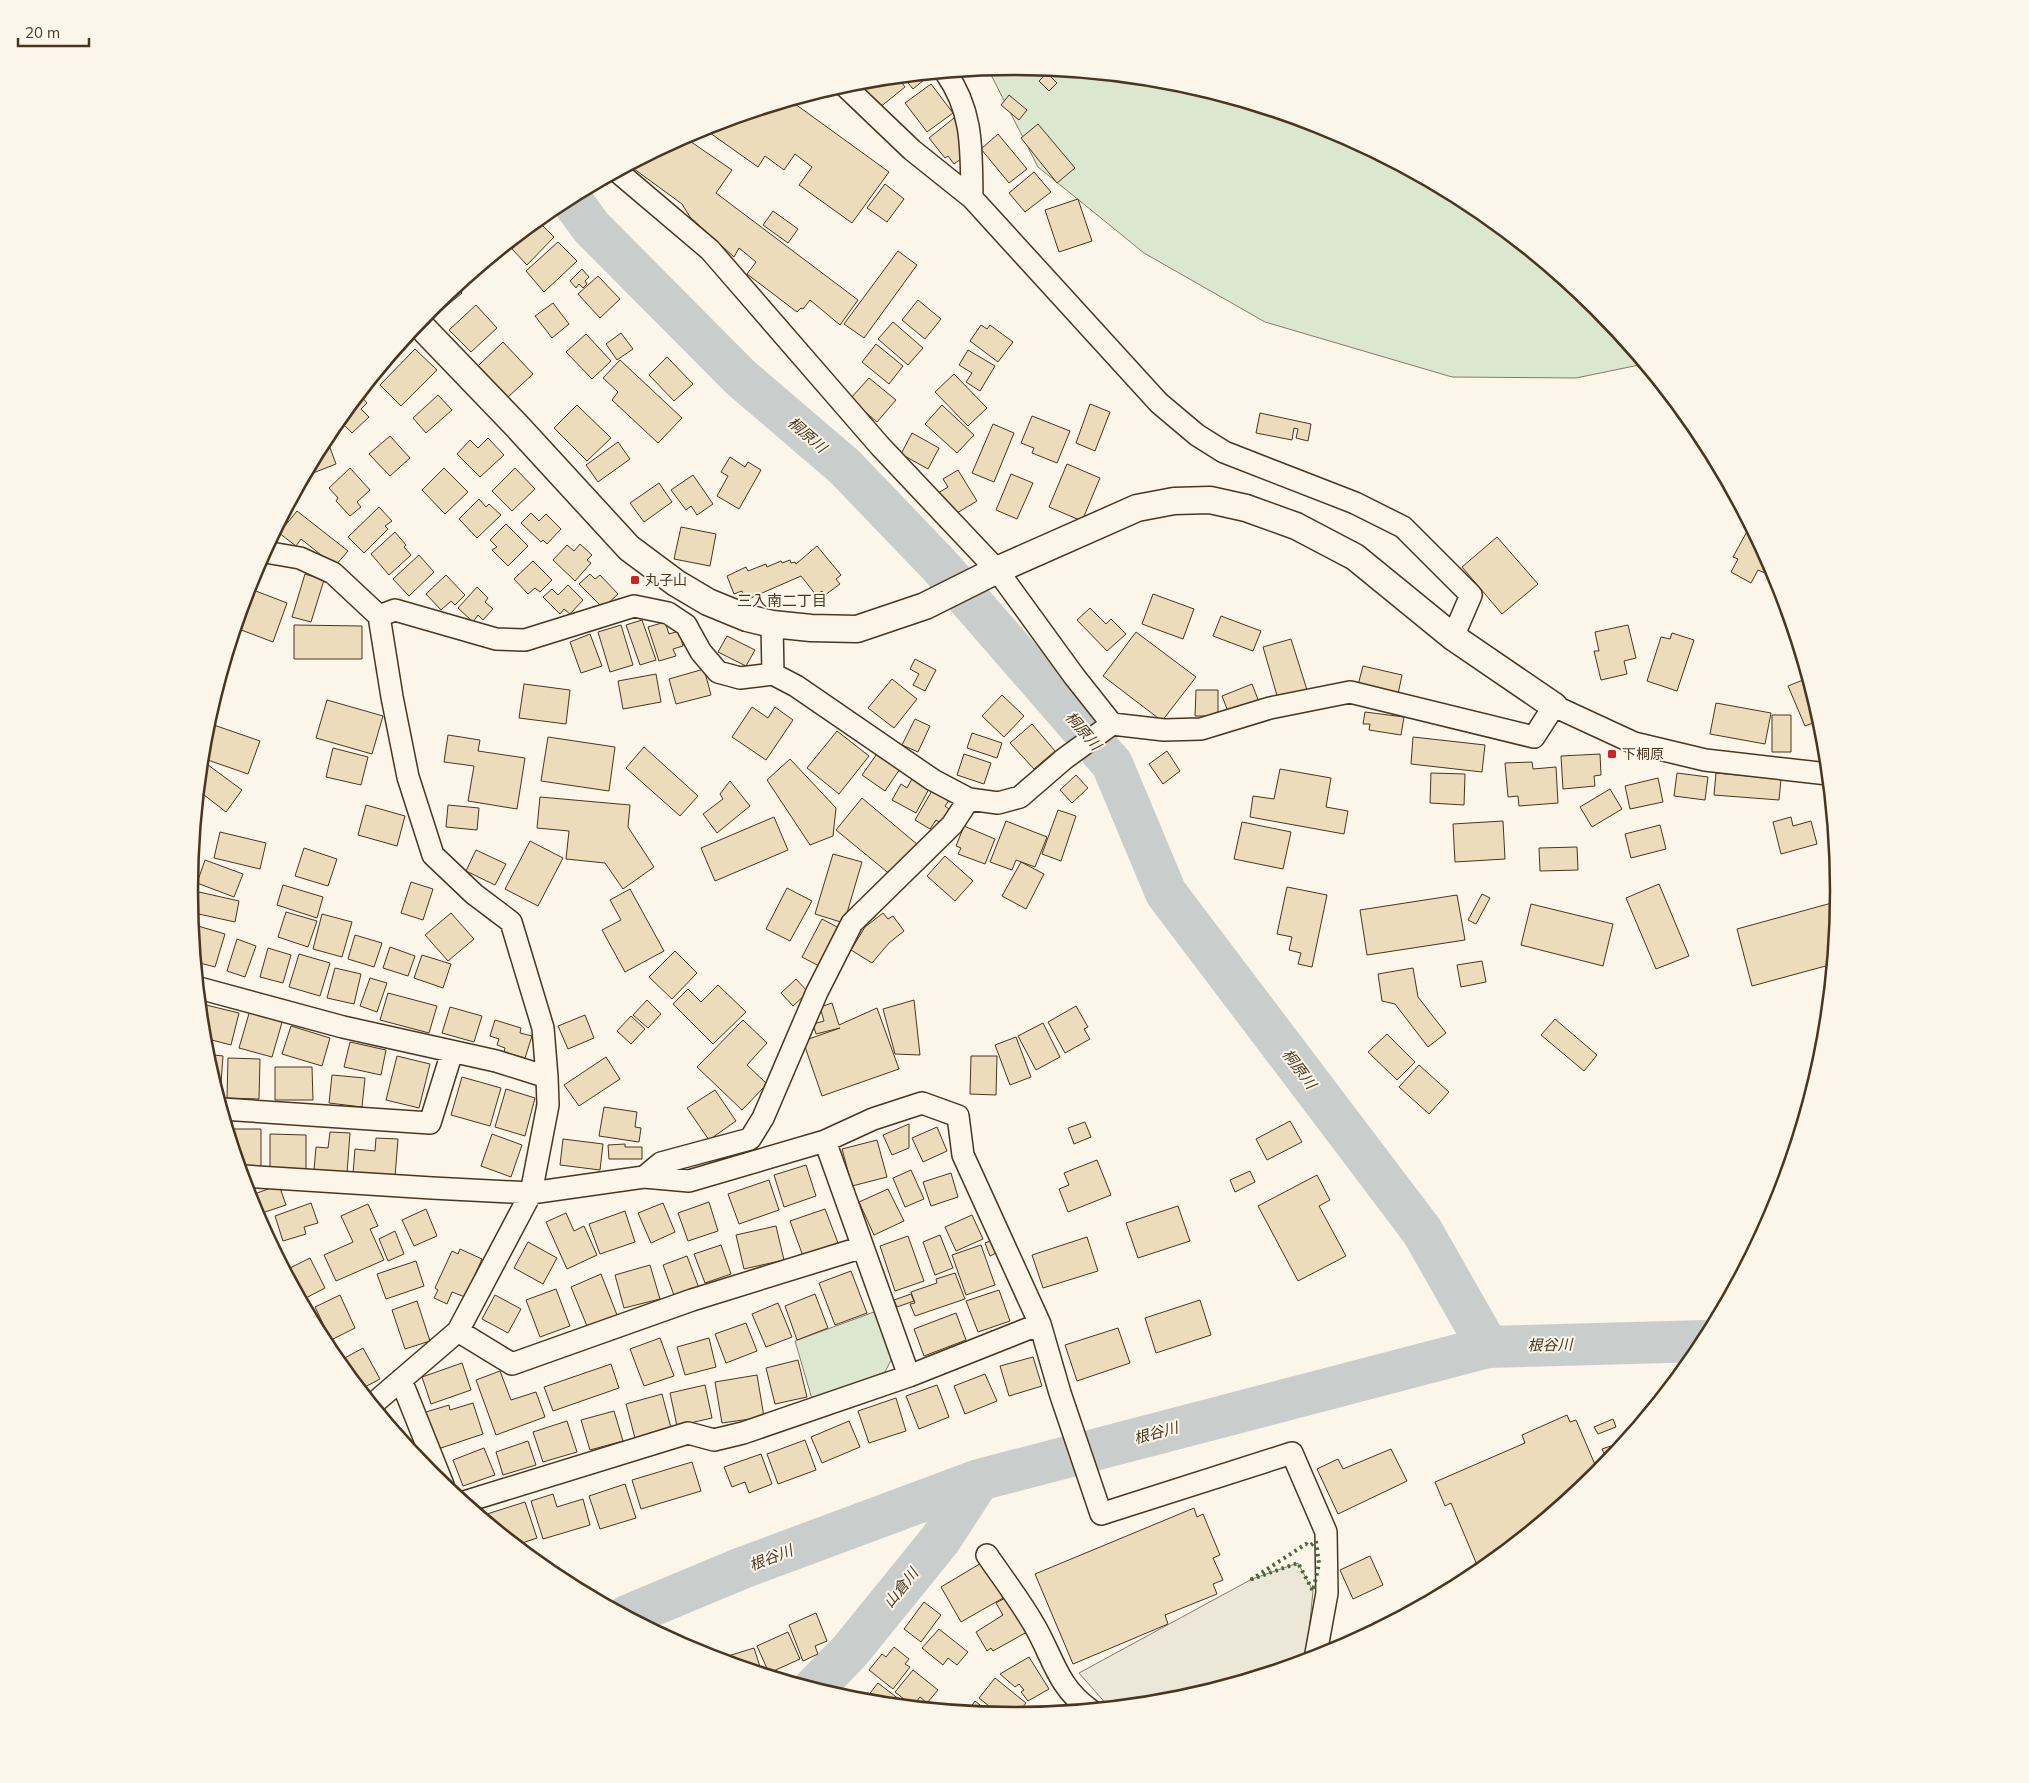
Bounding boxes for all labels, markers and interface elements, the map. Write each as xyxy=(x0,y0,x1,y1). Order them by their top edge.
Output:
scale bar xyxy=(18,15,89,47)
text: 20 m xyxy=(25,23,60,42)
water label: 桐原川 xyxy=(784,413,832,458)
place label: 丸子山 xyxy=(645,571,687,589)
marker: 丸子山 xyxy=(629,574,641,586)
district label: 三入南二丁目 xyxy=(737,591,827,610)
water label: 桐原川 xyxy=(1061,707,1107,755)
place label: 下桐原 xyxy=(1622,745,1664,763)
marker: 下桐原 xyxy=(1606,748,1618,760)
water label: 桐原川 xyxy=(1278,1045,1322,1094)
water label: 根谷川 xyxy=(1527,1335,1575,1354)
water label: 根谷川 xyxy=(1132,1417,1182,1448)
water label: 根谷川 xyxy=(746,1540,797,1574)
water label: 山倉川 xyxy=(879,1563,923,1611)

